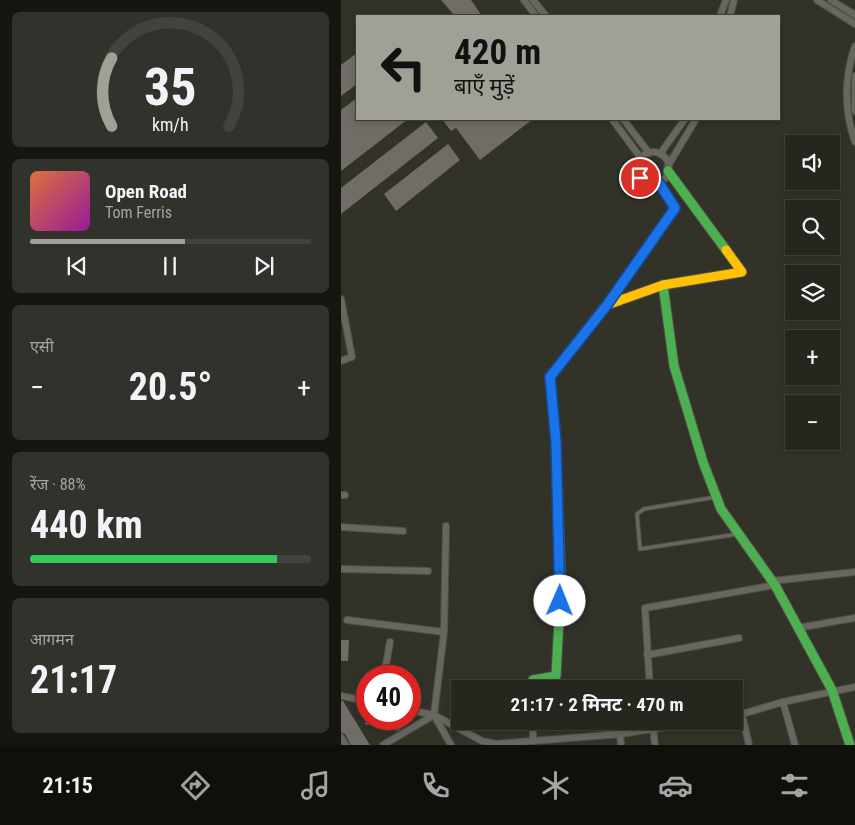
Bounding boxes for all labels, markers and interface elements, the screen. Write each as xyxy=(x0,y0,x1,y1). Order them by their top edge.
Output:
text: 420 m xyxy=(454,32,541,73)
icon: left xyxy=(371,35,436,100)
text: 35 xyxy=(144,57,197,118)
text: बाएँ मुड़ें xyxy=(454,74,514,99)
text: km/h xyxy=(152,114,189,135)
map controls xyxy=(785,135,840,450)
button: sound xyxy=(785,135,840,190)
pin xyxy=(619,157,661,199)
icon: arrive xyxy=(626,164,654,192)
text: Open Road xyxy=(105,180,187,203)
button: search xyxy=(785,200,840,255)
text: Tom Ferris xyxy=(105,203,172,222)
icon: previous xyxy=(63,252,91,280)
icon: pause xyxy=(156,252,184,280)
icon: next xyxy=(250,252,278,280)
button: layers xyxy=(785,265,840,320)
button: + xyxy=(785,330,840,385)
text: एसी xyxy=(30,337,54,356)
text: 20.5° xyxy=(129,365,212,409)
text: − xyxy=(30,371,44,404)
text: + xyxy=(297,371,311,404)
button: − xyxy=(785,395,840,450)
text: रेंज · 88% xyxy=(30,475,86,494)
text: 440 km xyxy=(30,503,143,547)
position arrow xyxy=(533,574,585,626)
text: आगमन xyxy=(30,630,74,649)
text: 21:17 xyxy=(30,658,117,702)
speed limit sign: 40 xyxy=(356,665,421,730)
text: 21:17 · 2 मिनट · 470 m xyxy=(510,693,684,716)
icon: directions xyxy=(178,768,213,803)
icon: music xyxy=(298,768,333,803)
icon: phone xyxy=(418,768,453,803)
icon: climate xyxy=(538,768,573,803)
icon: car xyxy=(658,768,693,803)
icon: filters xyxy=(777,768,812,803)
text: 21:15 xyxy=(42,773,93,798)

